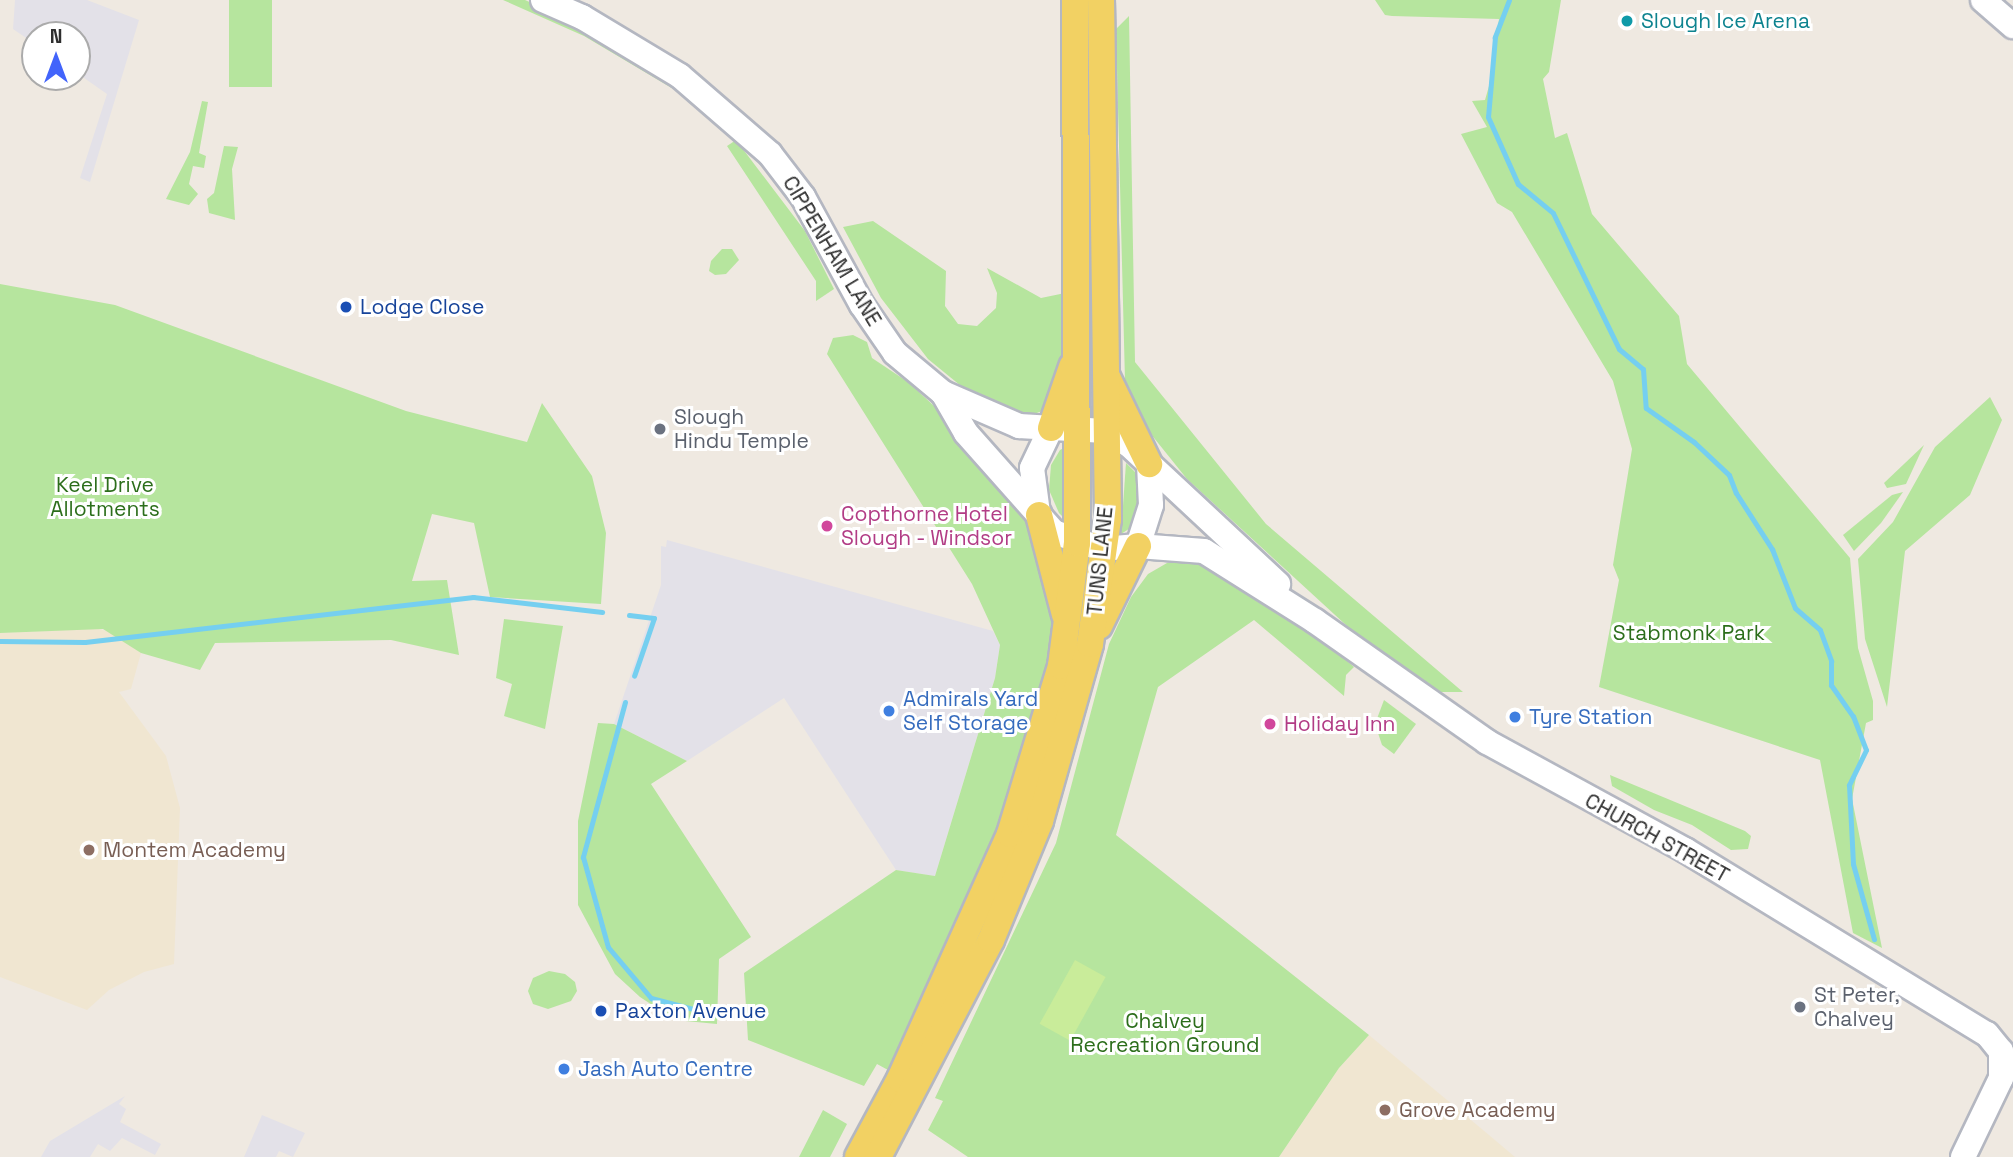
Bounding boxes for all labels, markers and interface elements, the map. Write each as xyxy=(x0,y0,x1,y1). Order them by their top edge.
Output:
place label: Slough Ice Arena xyxy=(1641,8,1810,34)
marker: Slough Ice Arena xyxy=(1619,13,1635,29)
north arrow xyxy=(21,21,91,91)
text: N xyxy=(50,24,62,49)
street label: CIPPENHAM LANE xyxy=(777,171,887,331)
place label: Lodge Close xyxy=(360,294,484,320)
marker: Lodge Close xyxy=(338,299,354,315)
place label: Slough Hindu Temple xyxy=(674,404,809,454)
marker: Slough Hindu Temple xyxy=(652,421,668,437)
park label: Keel Drive Allotments xyxy=(50,472,160,522)
place label: Copthorne Hotel Slough - Windsor xyxy=(841,501,1013,551)
street label: TUNS LANE xyxy=(1082,505,1118,617)
marker: Copthorne Hotel Slough - Windsor xyxy=(819,518,835,534)
park label: Stabmonk Park xyxy=(1613,620,1765,646)
place label: Admirals Yard Self Storage xyxy=(903,686,1038,736)
marker: Admirals Yard Self Storage xyxy=(881,703,897,719)
place label: Tyre Station xyxy=(1529,704,1652,730)
marker: Tyre Station xyxy=(1507,709,1523,725)
place label: Holiday Inn xyxy=(1284,711,1395,737)
marker: Holiday Inn xyxy=(1262,716,1278,732)
street label: CHURCH STREET xyxy=(1580,788,1734,888)
place label: Montem Academy xyxy=(103,837,286,863)
marker: Montem Academy xyxy=(81,842,97,858)
place label: St Peter, Chalvey xyxy=(1814,982,1900,1032)
place label: Paxton Avenue xyxy=(615,998,767,1024)
marker: St Peter, Chalvey xyxy=(1792,999,1808,1015)
marker: Paxton Avenue xyxy=(593,1003,609,1019)
park label: Chalvey Recreation Ground xyxy=(1070,1008,1260,1058)
place label: Jash Auto Centre xyxy=(578,1056,753,1082)
marker: Jash Auto Centre xyxy=(556,1061,572,1077)
place label: Grove Academy xyxy=(1399,1097,1556,1123)
marker: Grove Academy xyxy=(1377,1102,1393,1118)

